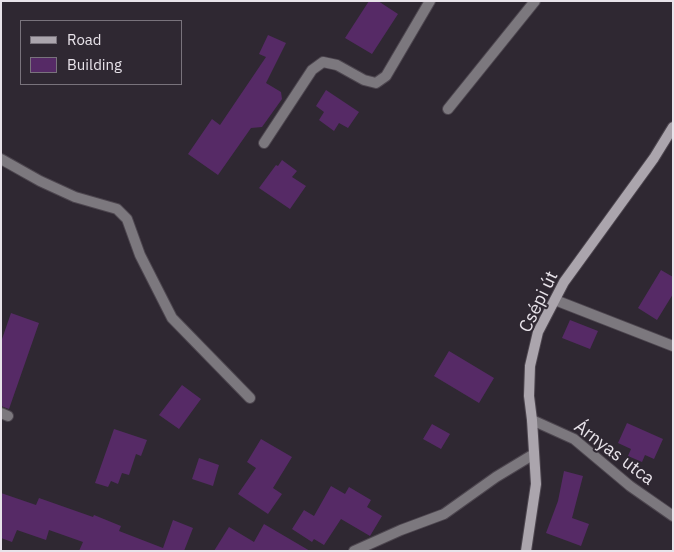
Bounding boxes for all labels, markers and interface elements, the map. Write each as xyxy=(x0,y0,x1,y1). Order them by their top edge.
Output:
legend xyxy=(20,20,182,85)
text: Road xyxy=(67,30,102,49)
text: Building xyxy=(67,55,122,74)
street label: Csépi út xyxy=(515,268,563,336)
street label: Árnyas utca xyxy=(570,416,658,490)

